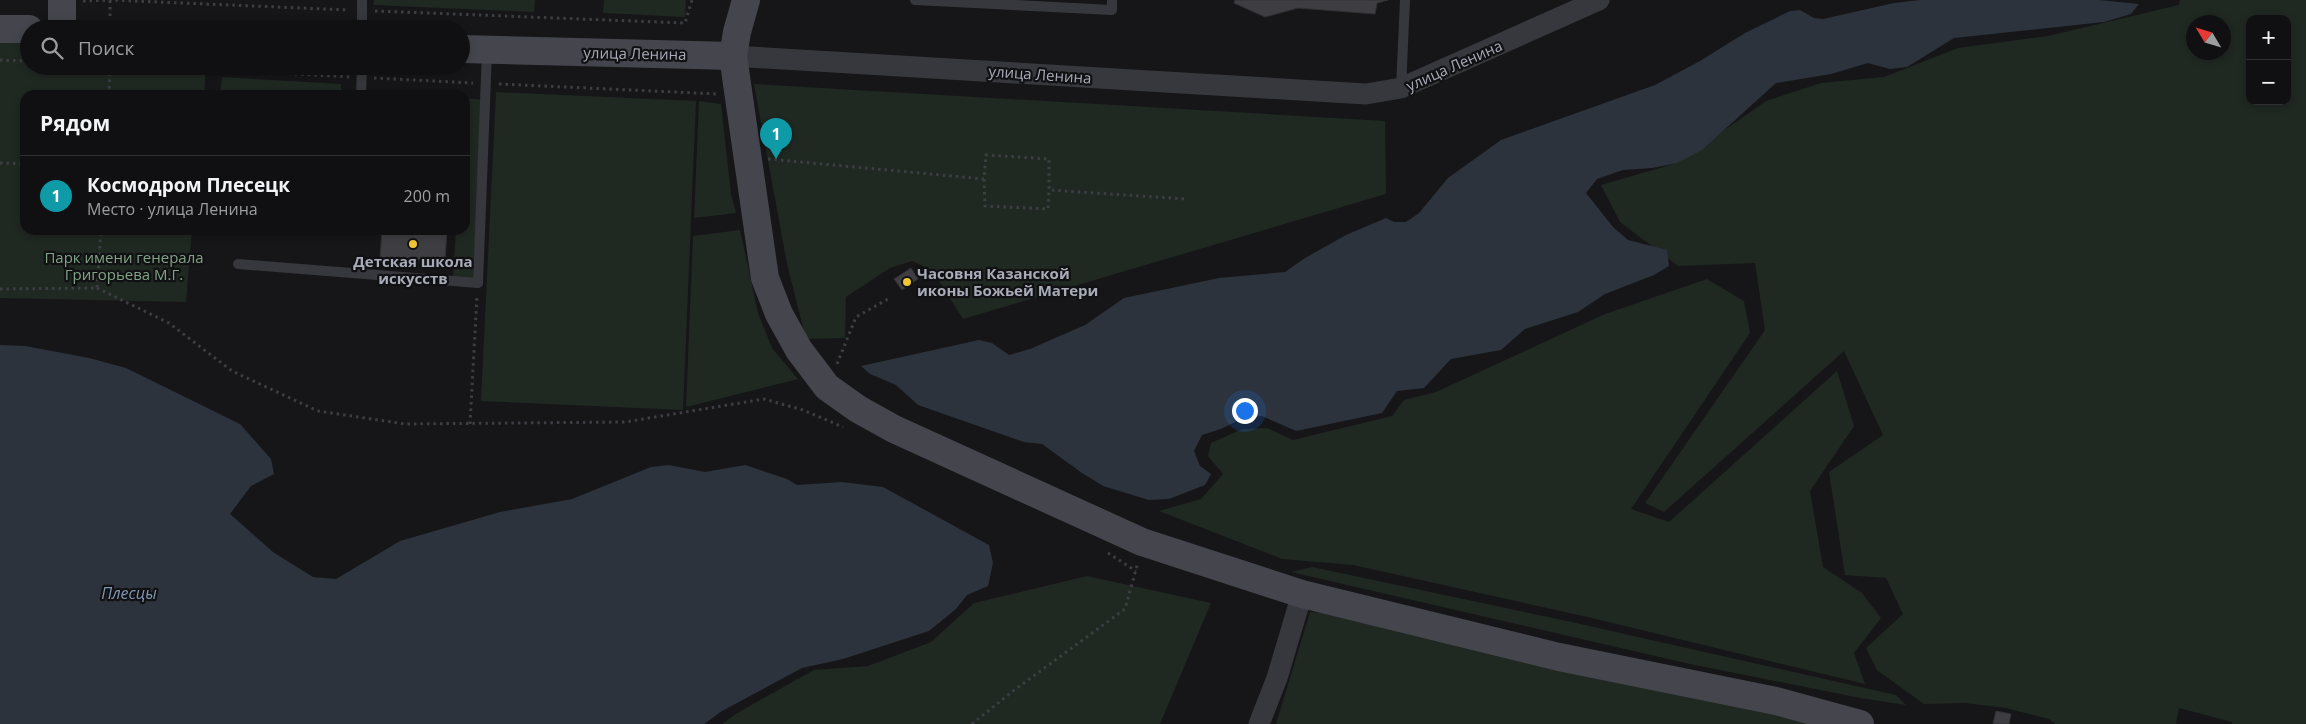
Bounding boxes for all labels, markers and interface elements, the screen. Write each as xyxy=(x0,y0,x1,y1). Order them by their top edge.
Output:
north arrow xyxy=(2186,15,2231,60)
map controls xyxy=(2246,15,2291,105)
button: + xyxy=(2246,15,2291,60)
search box xyxy=(20,20,470,75)
icon: search xyxy=(38,34,66,62)
text: Поиск xyxy=(78,35,134,61)
street label: улица Ленина xyxy=(1403,35,1505,95)
street label: улица Ленина xyxy=(583,42,687,64)
street label: улица Ленина xyxy=(988,60,1092,88)
button: − xyxy=(2246,60,2291,105)
text: Рядом xyxy=(40,109,110,137)
pin: 1 xyxy=(760,118,792,159)
text: Космодром Плесецк xyxy=(87,172,290,198)
text: 1 xyxy=(51,185,61,207)
text: 200 m xyxy=(404,185,450,207)
text: Место · улица Ленина xyxy=(87,198,258,220)
marker: Детская школа искусств xyxy=(407,238,419,250)
park label: Парк имени генерала Григорьева М.Г. xyxy=(44,247,204,284)
place label: Детская школа искусств xyxy=(353,251,473,288)
place label: Часовня Казанской иконы Божьей Матери xyxy=(917,263,1098,300)
marker: Часовня Казанской иконы Божьей Матери xyxy=(901,276,913,288)
your location xyxy=(1232,398,1258,424)
water label: Плесцы xyxy=(101,582,157,604)

